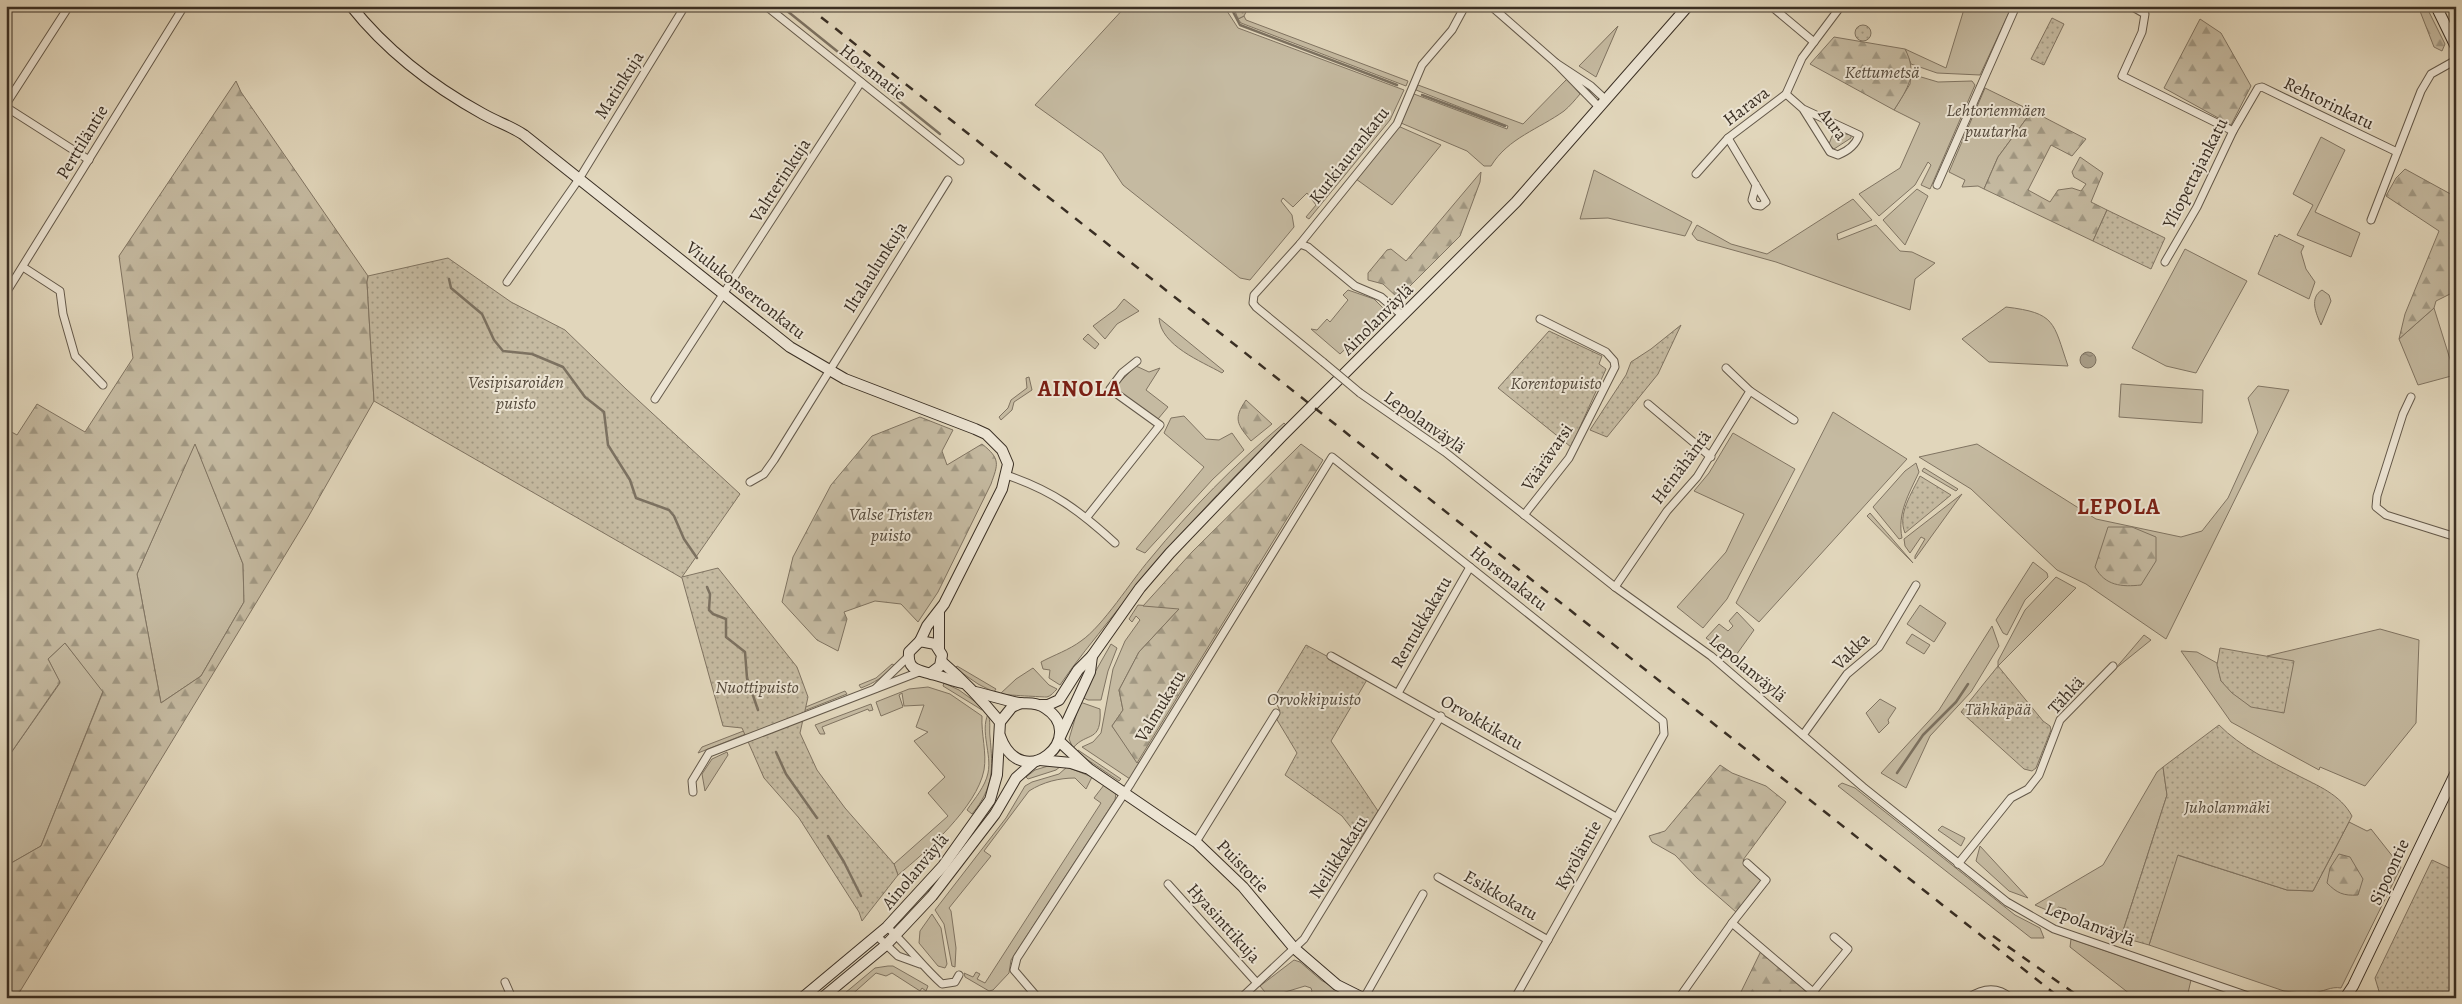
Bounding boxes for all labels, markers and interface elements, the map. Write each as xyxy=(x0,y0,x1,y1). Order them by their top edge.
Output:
street label: Horsmatie xyxy=(835,38,911,106)
street label: Matinkuja xyxy=(589,46,650,124)
park label: Kettumetsä xyxy=(1844,60,1920,84)
street label: Rehtorinkatu xyxy=(2280,71,2378,135)
street label: Harava xyxy=(1718,80,1775,131)
park label: Lehtorienmäen puutarha xyxy=(1946,98,2046,143)
street label: Perttiläntie xyxy=(50,100,114,184)
street label: Kurkiaurankatu xyxy=(1303,101,1395,209)
street label: Aura xyxy=(1812,102,1853,146)
street label: Yliopettajankatu xyxy=(2156,113,2233,233)
street label: Valtterinkuja xyxy=(743,133,816,227)
street label: Iltalaulunkuja xyxy=(837,216,913,317)
street label: Viulukonsertonkatu xyxy=(680,235,811,345)
street label: Ainolanväylä xyxy=(1335,277,1419,361)
park label: Vesipisaroiden puisto xyxy=(468,370,564,415)
park label: Korentopuisto xyxy=(1510,371,1602,395)
district label: AINOLA xyxy=(1037,374,1122,404)
street label: Lepolanväylä xyxy=(1379,385,1471,459)
street label: Väärävarsi xyxy=(1515,419,1578,496)
street label: Heinähäntä xyxy=(1645,425,1717,509)
district label: LEPOLA xyxy=(2077,492,2161,522)
park label: Valse Tristen puisto xyxy=(849,502,933,547)
street label: Horsmakatu xyxy=(1465,540,1553,616)
street label: Rentukkakatu xyxy=(1385,571,1457,672)
street label: Vakka xyxy=(1826,627,1875,676)
street label: Lepolanväylä xyxy=(1704,628,1792,708)
street label: Valmukatu xyxy=(1129,665,1191,747)
street label: Tähkä xyxy=(2042,670,2090,719)
park label: Nuottipuisto xyxy=(715,675,799,699)
park label: Orvokkipuisto xyxy=(1267,687,1361,711)
street label: Orvokkikatu xyxy=(1436,689,1528,756)
park label: Tähkäpää xyxy=(1965,697,2031,721)
park label: Juholanmäki xyxy=(2183,795,2270,819)
street label: Neilikkakatu xyxy=(1303,811,1373,903)
street label: Kyröläntie xyxy=(1549,816,1607,894)
street label: Ainolanväylä xyxy=(875,827,954,915)
street label: Puistotie xyxy=(1211,834,1275,898)
street label: Sipoontie xyxy=(2363,835,2415,909)
street label: Esikkokatu xyxy=(1459,864,1543,926)
street label: Hyasinttikuja xyxy=(1182,878,1267,969)
street label: Lepolanväylä xyxy=(2042,896,2139,952)

